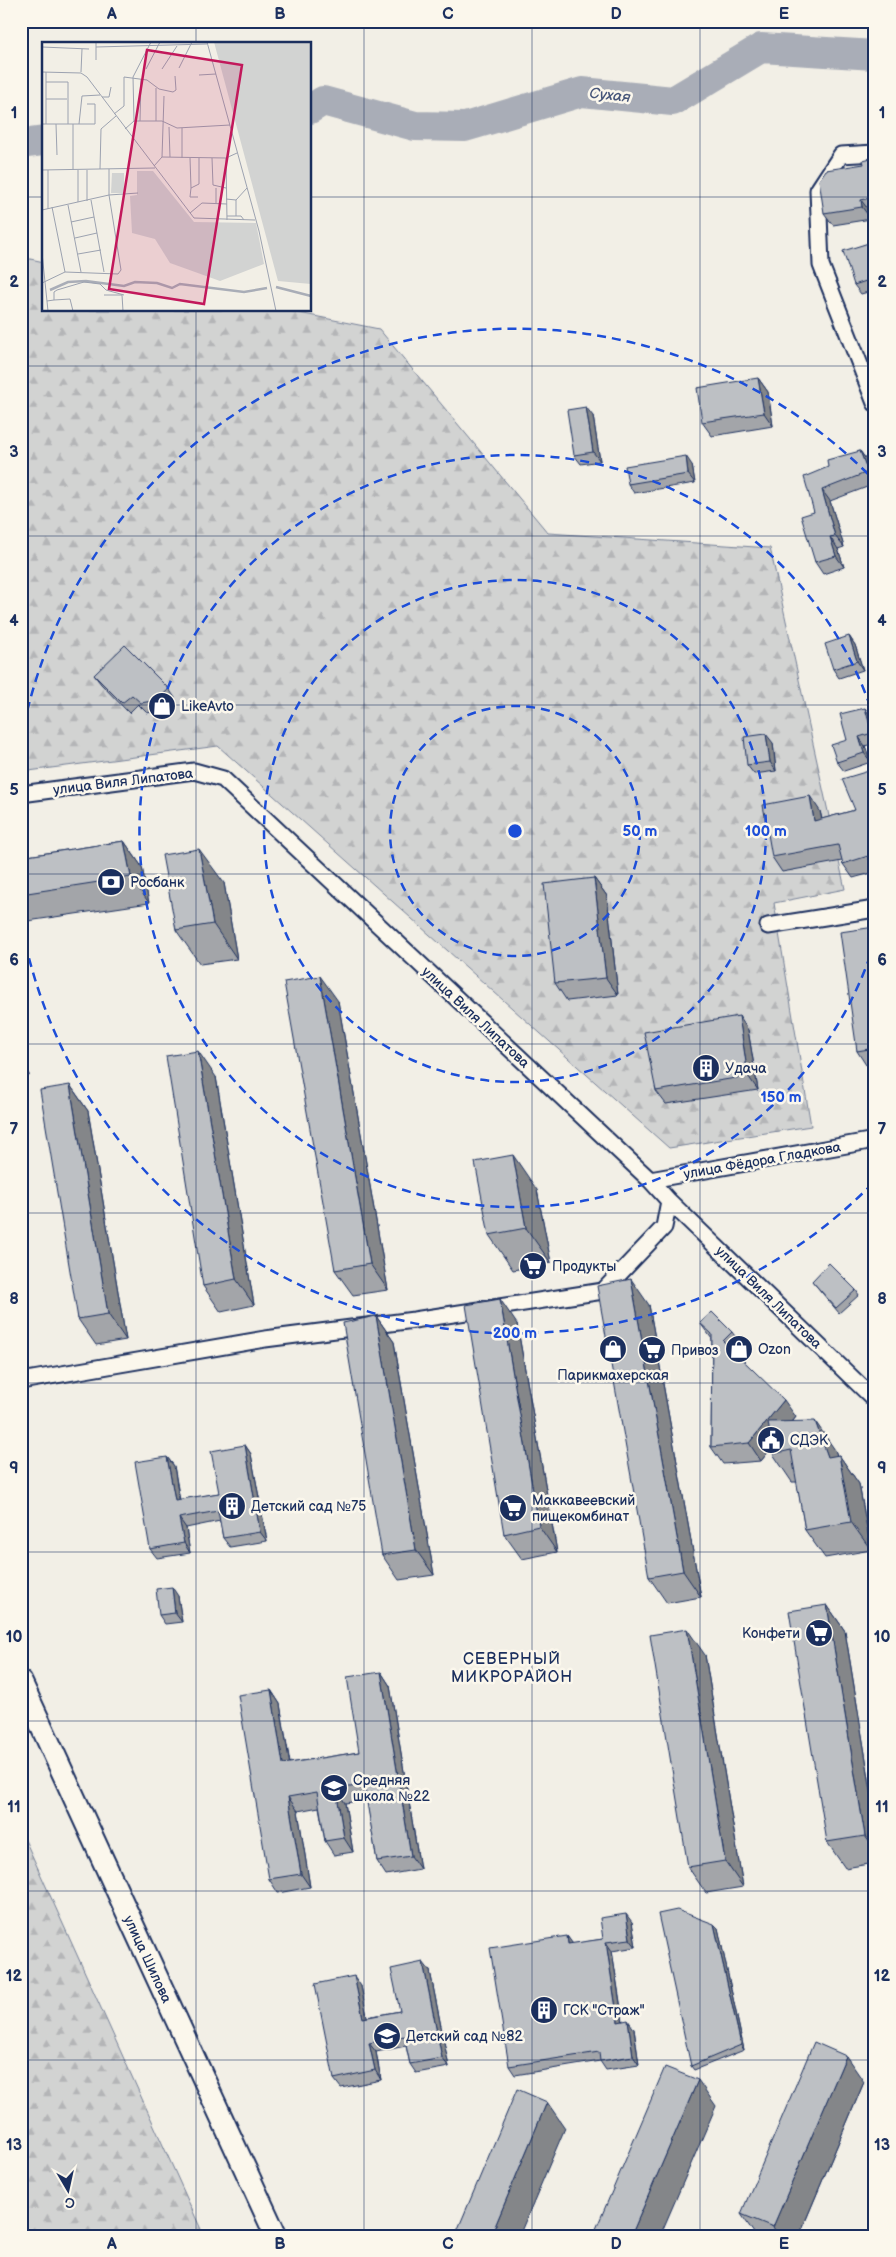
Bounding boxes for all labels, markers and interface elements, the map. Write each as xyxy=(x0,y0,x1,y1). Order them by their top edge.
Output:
text: A xyxy=(106,5,117,24)
text: B xyxy=(274,5,286,24)
text: C xyxy=(442,5,454,24)
text: D xyxy=(610,5,622,24)
text: E xyxy=(779,5,789,24)
inset map xyxy=(42,42,311,311)
water label: Сухая xyxy=(589,84,632,107)
text: 1 xyxy=(11,104,17,123)
text: 1 xyxy=(879,104,885,123)
text: 2 xyxy=(9,273,19,292)
text: 2 xyxy=(877,273,887,292)
text: 3 xyxy=(9,443,19,462)
text: 3 xyxy=(877,443,887,462)
text: 4 xyxy=(9,612,19,631)
text: 4 xyxy=(877,612,887,631)
shop icon: LikeAvto xyxy=(147,691,177,721)
place label: LikeAvto xyxy=(181,698,234,715)
street label: улица Виля Липатова xyxy=(52,764,195,799)
text: 5 xyxy=(9,781,19,800)
text: 5 xyxy=(877,781,887,800)
centre of rings xyxy=(506,822,524,840)
text: 50 m xyxy=(623,822,658,841)
text: 100 m xyxy=(745,822,787,841)
bank icon: Росбанк xyxy=(96,867,126,897)
place label: Росбанк xyxy=(130,874,185,891)
text: 6 xyxy=(9,951,19,970)
text: 6 xyxy=(877,951,887,970)
street label: улица Виля Липатова xyxy=(418,963,534,1072)
building icon: Удача xyxy=(691,1053,721,1083)
place label: Удача xyxy=(725,1060,767,1077)
text: 150 m xyxy=(760,1088,802,1107)
text: 7 xyxy=(10,1120,19,1139)
text: 7 xyxy=(878,1120,887,1139)
street label: улица Фёдора Гладкова xyxy=(682,1138,843,1183)
street label: улица Виля Липатова xyxy=(712,1242,826,1353)
supermarket icon: Продукты xyxy=(518,1251,548,1281)
place label: Продукты xyxy=(552,1258,616,1275)
text: 8 xyxy=(9,1290,19,1309)
text: 8 xyxy=(877,1290,887,1309)
text: 200 m xyxy=(493,1324,537,1343)
shop icon: Парикмахерская xyxy=(598,1334,628,1364)
shop icon: Ozon xyxy=(724,1334,754,1364)
supermarket icon: Привоз xyxy=(637,1335,667,1365)
place label: Ozon xyxy=(758,1341,791,1358)
place label: Привоз xyxy=(671,1342,719,1359)
place label: Парикмахерская xyxy=(557,1367,669,1384)
public building icon: СДЭК xyxy=(756,1425,786,1455)
place label: СДЭК xyxy=(790,1432,829,1449)
text: 9 xyxy=(9,1459,19,1478)
text: 9 xyxy=(877,1459,887,1478)
building icon: Детский сад №75 xyxy=(217,1491,247,1521)
place label: Маккавеевский пищекомбинат xyxy=(532,1492,635,1525)
supermarket icon: Маккавеевский пищекомбинат xyxy=(498,1493,528,1523)
place label: Детский сад №75 xyxy=(251,1498,366,1515)
supermarket icon: Конфети xyxy=(804,1618,834,1648)
place label: Конфети xyxy=(742,1625,800,1642)
text: 10 xyxy=(6,1628,22,1647)
text: 10 xyxy=(874,1628,890,1647)
district label: СЕВЕРНЫЙ МИКРОРАЙОН xyxy=(451,1650,573,1687)
place label: Средняя школа №22 xyxy=(353,1772,430,1805)
school or university icon: Средняя школа №22 xyxy=(319,1773,349,1803)
text: 11 xyxy=(7,1798,21,1817)
text: 11 xyxy=(875,1798,889,1817)
street label: улица Шилова xyxy=(120,1913,176,2006)
text: 12 xyxy=(6,1967,23,1986)
text: 12 xyxy=(874,1967,891,1986)
building icon: ГСК "Страж" xyxy=(529,1995,559,2025)
place label: ГСК "Страж" xyxy=(563,2002,645,2019)
school or university icon: Детский сад №82 xyxy=(372,2021,402,2051)
place label: Детский сад №82 xyxy=(406,2028,523,2045)
text: 13 xyxy=(6,2136,22,2155)
text: 13 xyxy=(874,2136,890,2155)
north arrow xyxy=(42,2164,92,2214)
text: С xyxy=(64,2193,76,2212)
text: A xyxy=(106,2235,117,2254)
text: B xyxy=(274,2235,286,2254)
text: C xyxy=(442,2235,454,2254)
text: D xyxy=(610,2235,622,2254)
text: E xyxy=(779,2235,789,2254)

